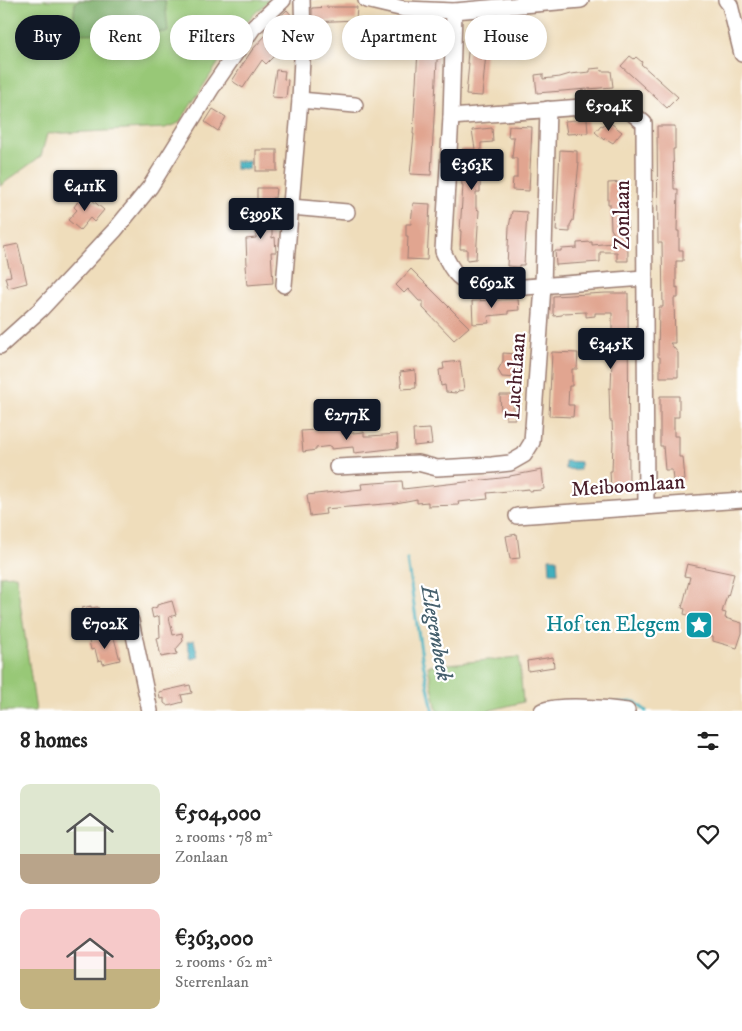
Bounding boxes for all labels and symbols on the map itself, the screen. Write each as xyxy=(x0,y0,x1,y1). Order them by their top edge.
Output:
pin: €504K xyxy=(574,90,644,132)
pin: €363K xyxy=(437,148,507,191)
pin: €411K xyxy=(50,170,120,212)
street label: Zonlaan xyxy=(610,180,636,250)
pin: €399K xyxy=(226,198,296,240)
pin: €692K xyxy=(457,266,527,309)
pin: €345K xyxy=(576,328,646,370)
street label: Luchtlaan xyxy=(500,332,532,420)
pin: €277K xyxy=(312,398,382,441)
street label: Meiboomlaan xyxy=(570,469,686,503)
water label: Elegembeek xyxy=(414,581,458,684)
pin: €702K xyxy=(70,608,140,650)
place icon: Hof ten Elegem xyxy=(684,610,714,640)
place label: Hof ten Elegem xyxy=(546,612,680,638)

